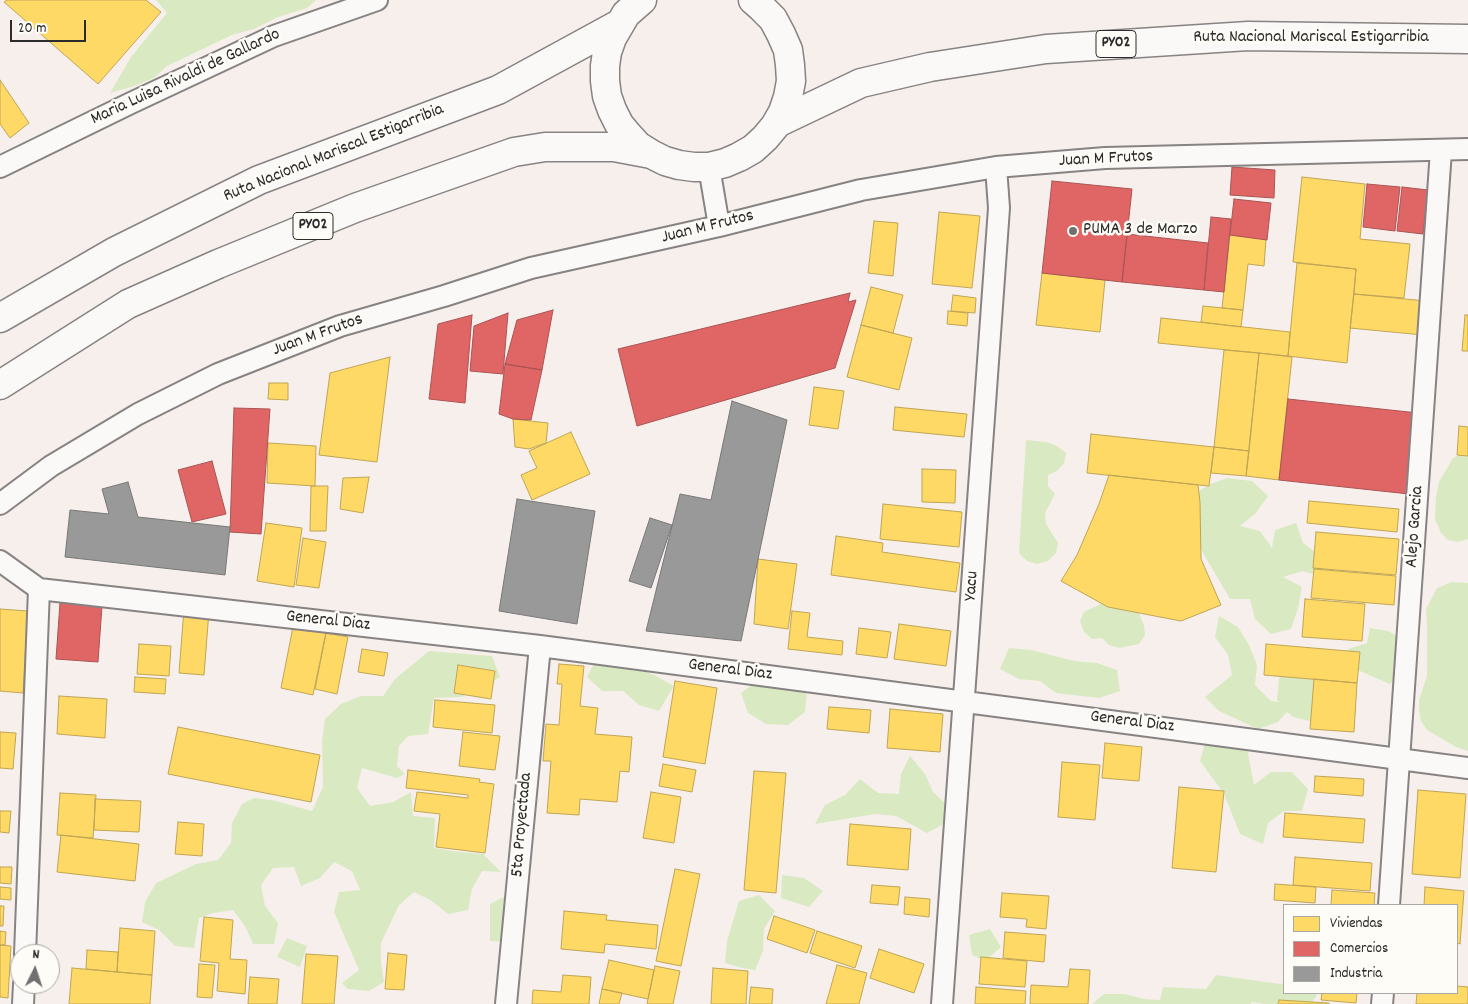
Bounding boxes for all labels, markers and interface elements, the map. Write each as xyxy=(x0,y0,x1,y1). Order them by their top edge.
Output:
scale bar xyxy=(12,10,89,42)
text: 20 m xyxy=(18,18,46,40)
street label: Maria Luisa Rivaldi de Gallardo xyxy=(88,25,284,131)
street label: Ruta Nacional Mariscal Estigarribia xyxy=(1193,28,1429,50)
road number: PY02 xyxy=(1096,31,1136,58)
street label: Ruta Nacional Mariscal Estigarribia xyxy=(221,100,447,208)
street label: Juan M Frutos xyxy=(1058,147,1154,173)
street label: Juan M Frutos xyxy=(660,206,756,250)
road number: PY02 xyxy=(293,212,333,240)
place label: PUMA 3 de Marzo xyxy=(1083,220,1197,242)
marker: PUMA 3 de Marzo xyxy=(1067,225,1079,237)
street label: Juan M Frutos xyxy=(270,310,366,362)
street label: Alejo Garcia xyxy=(1402,485,1430,569)
street label: Yacu xyxy=(961,570,985,602)
street label: General Diaz xyxy=(285,607,371,637)
street label: General Diaz xyxy=(687,655,773,687)
street label: General Diaz xyxy=(1089,707,1175,739)
street label: 5ta Proyectada xyxy=(508,772,538,878)
legend xyxy=(1283,904,1458,994)
text: Viviendas xyxy=(1330,913,1383,935)
text: Comercios xyxy=(1330,938,1388,960)
north arrow xyxy=(10,944,60,994)
text: N xyxy=(32,945,40,965)
text: Industria xyxy=(1330,963,1382,985)

